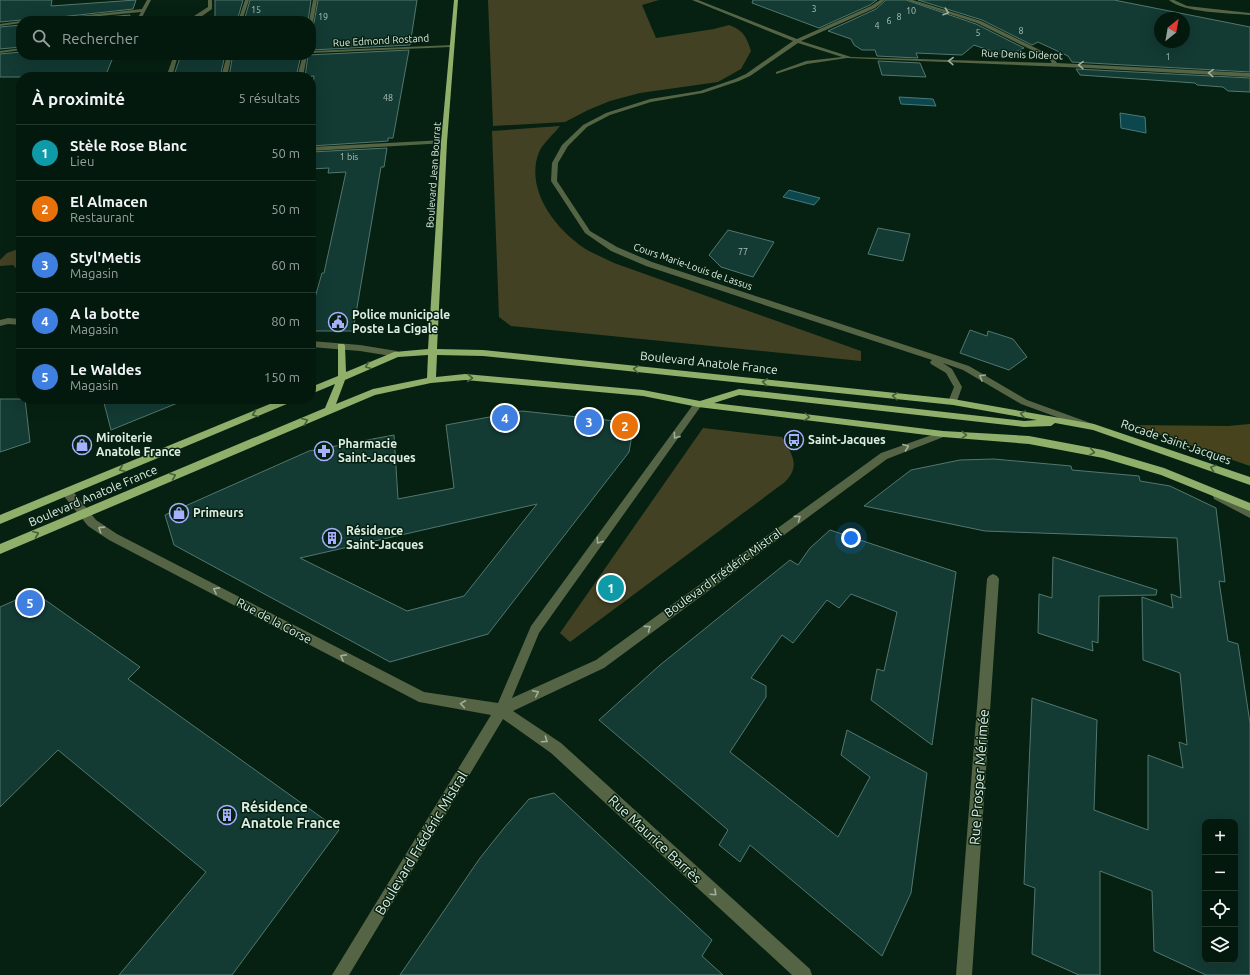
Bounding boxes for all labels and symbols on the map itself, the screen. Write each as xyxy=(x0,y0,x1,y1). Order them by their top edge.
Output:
house number: 3 xyxy=(811,4,817,14)
house number: 15 xyxy=(251,5,261,15)
house number: 10 xyxy=(906,6,916,16)
one-way arrow xyxy=(942,7,949,16)
house number: 19 xyxy=(318,12,328,22)
house number: 8 xyxy=(896,12,902,22)
north arrow xyxy=(1154,12,1190,48)
house number: 6 xyxy=(886,16,892,26)
house number: 4 xyxy=(874,21,880,31)
house number: 8 xyxy=(1018,26,1024,36)
house number: 5 xyxy=(975,28,981,38)
street label: Rue Edmond Rostand xyxy=(333,32,430,49)
street label: Rue Denis Diderot xyxy=(981,48,1063,61)
house number: 1 xyxy=(1165,52,1171,62)
one-way arrow xyxy=(948,57,954,65)
one-way arrow xyxy=(1078,61,1084,70)
one-way arrow xyxy=(1208,69,1214,77)
house number: 48 xyxy=(383,93,393,103)
street label: Boulevard Jean Bourrat xyxy=(424,122,443,228)
house number: 1 bis xyxy=(340,152,358,162)
street label: Cours Marie-Louis de Lassus xyxy=(632,241,754,292)
house number: 77 xyxy=(738,247,748,257)
place label: Police municipale Poste La Cigale xyxy=(352,308,450,335)
public building icon: Police municipale Poste La Cigale xyxy=(327,311,349,333)
street label: Boulevard Anatole France xyxy=(640,349,779,376)
one-way arrow xyxy=(365,361,372,369)
one-way arrow xyxy=(633,364,639,373)
one-way arrow xyxy=(467,373,473,382)
one-way arrow xyxy=(979,375,986,382)
one-way arrow xyxy=(762,378,768,387)
one-way arrow xyxy=(892,391,898,400)
pin: 4 xyxy=(492,403,518,433)
pin: 3 xyxy=(576,407,602,437)
one-way arrow xyxy=(251,409,259,417)
one-way arrow xyxy=(1020,410,1026,419)
pin: 2 xyxy=(612,411,638,441)
one-way arrow xyxy=(804,412,810,421)
one-way arrow xyxy=(302,417,309,425)
street label: Rocade Saint-Jacques xyxy=(1119,417,1233,467)
bus stop icon: Saint-Jacques xyxy=(783,429,805,451)
place label: Miroiterie Anatole France xyxy=(96,431,181,458)
one-way arrow xyxy=(961,431,967,440)
one-way arrow xyxy=(673,432,681,439)
place label: Saint-Jacques xyxy=(808,433,886,446)
shop icon: Miroiterie Anatole France xyxy=(71,434,93,456)
place label: Pharmacie Saint-Jacques xyxy=(338,437,416,464)
pharmacy icon: Pharmacie Saint-Jacques xyxy=(313,440,335,462)
one-way arrow xyxy=(902,444,910,452)
one-way arrow xyxy=(1089,447,1095,455)
street label: Boulevard Anatole France xyxy=(27,463,159,529)
one-way arrow xyxy=(1210,464,1217,473)
one-way arrow xyxy=(118,465,125,473)
one-way arrow xyxy=(168,473,176,481)
shop icon: Primeurs xyxy=(168,502,190,524)
place label: Primeurs xyxy=(193,506,244,519)
one-way arrow xyxy=(794,516,801,523)
place label: Résidence Saint-Jacques xyxy=(346,524,424,551)
one-way arrow xyxy=(98,526,105,534)
street label: Boulevard Frédéric Mistral xyxy=(662,526,784,619)
building icon: Résidence Saint-Jacques xyxy=(321,527,343,549)
your location xyxy=(841,528,861,548)
one-way arrow xyxy=(31,531,39,539)
one-way arrow xyxy=(597,537,604,544)
pin: 1 xyxy=(598,573,624,603)
pin: 5 xyxy=(17,588,43,618)
one-way arrow xyxy=(212,588,220,595)
street label: Rue de la Corse xyxy=(235,595,314,646)
one-way arrow xyxy=(644,626,651,633)
one-way arrow xyxy=(340,654,348,662)
one-way arrow xyxy=(532,690,540,698)
one-way arrow xyxy=(460,700,466,709)
street label: Rue Prosper Mérimée xyxy=(966,709,992,845)
one-way arrow xyxy=(541,735,548,743)
street label: Boulevard Frédéric Mistral xyxy=(372,768,471,918)
street label: Rue Maurice Barrès xyxy=(605,792,705,886)
place label: Résidence Anatole France xyxy=(241,799,340,831)
building icon: Résidence Anatole France xyxy=(216,804,238,826)
one-way arrow xyxy=(709,888,717,896)

